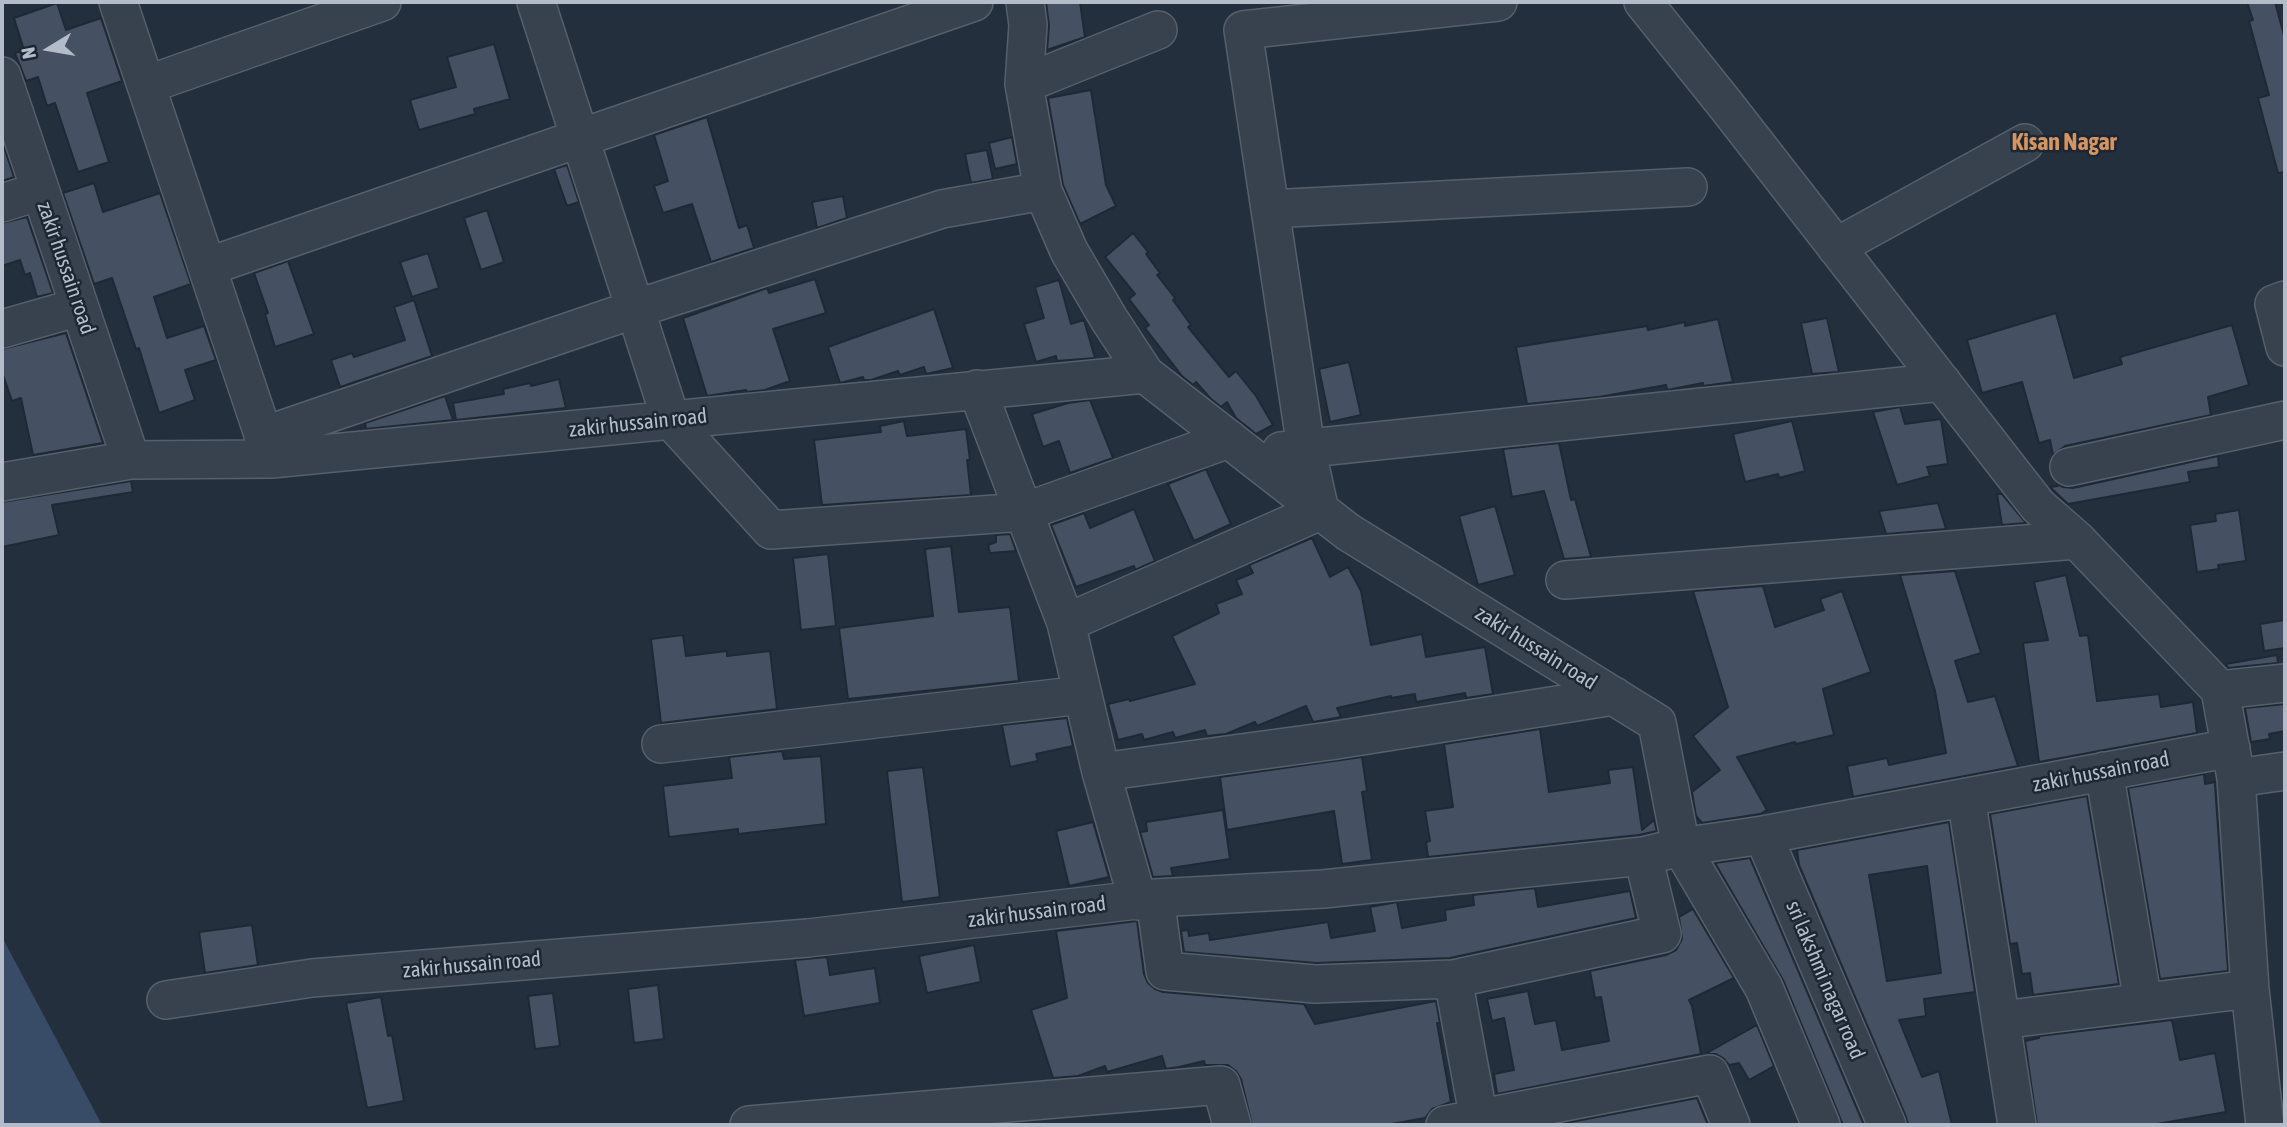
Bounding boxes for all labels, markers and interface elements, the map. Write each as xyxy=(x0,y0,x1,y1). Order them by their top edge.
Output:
north arrow xyxy=(14,14,84,84)
text: N xyxy=(17,45,40,61)
district label: Kisan Nagar xyxy=(2011,128,2117,156)
street label: zakir hussain road xyxy=(32,198,100,338)
street label: zakir hussain road xyxy=(568,403,708,443)
street label: zakir hussain road xyxy=(1471,601,1601,695)
street label: zakir hussain road xyxy=(2031,746,2171,798)
street label: zakir hussain road xyxy=(967,891,1107,933)
street label: sri lakshmi nagar road xyxy=(1780,897,1870,1063)
street label: zakir hussain road xyxy=(402,946,542,984)

